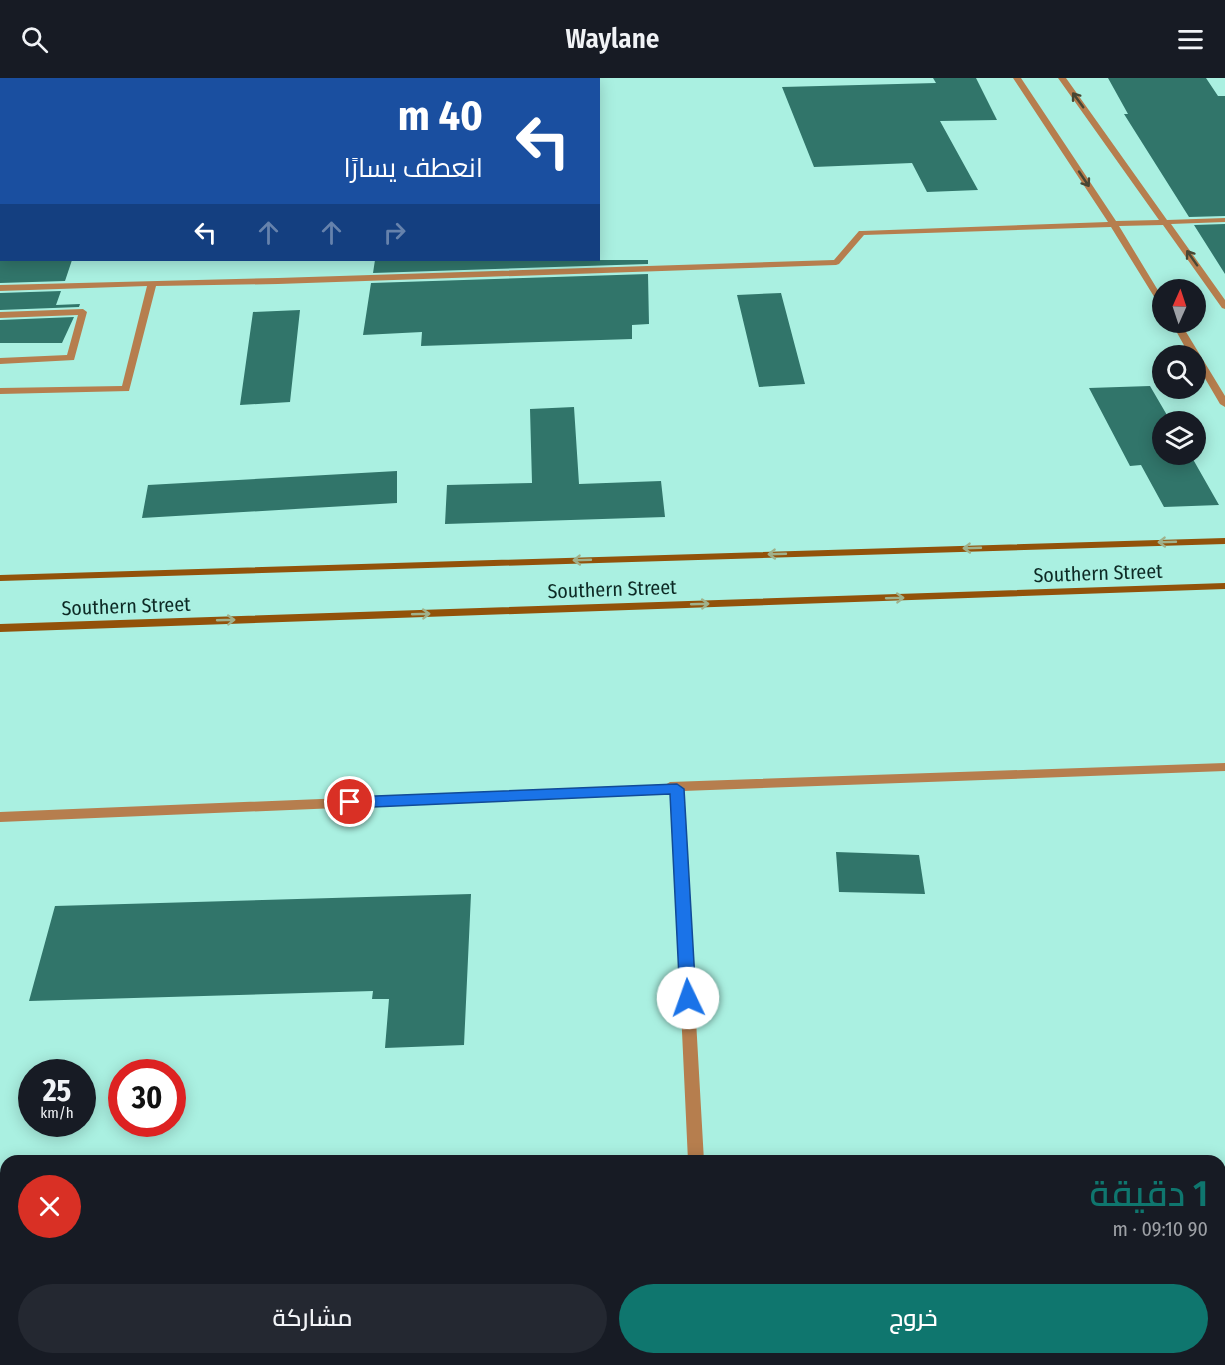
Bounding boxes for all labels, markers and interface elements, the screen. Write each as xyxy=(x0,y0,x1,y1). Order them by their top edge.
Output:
icon: search xyxy=(18,23,51,56)
text: Waylane xyxy=(566,23,659,55)
icon: menu xyxy=(1174,23,1207,56)
text: 40 m xyxy=(398,91,483,141)
one-way arrow xyxy=(1072,92,1084,108)
icon: left xyxy=(504,102,582,180)
text: انعطف يسارًا xyxy=(344,152,483,184)
one-way arrow xyxy=(1078,170,1090,187)
icon: left xyxy=(189,216,222,249)
icon: ahead xyxy=(252,216,285,249)
icon: ahead xyxy=(315,216,348,249)
icon: right xyxy=(378,216,411,249)
one-way arrow xyxy=(1186,250,1198,267)
north arrow xyxy=(1152,279,1206,333)
map controls xyxy=(1152,279,1206,465)
button: search xyxy=(1152,345,1206,399)
button: layers xyxy=(1152,411,1206,465)
one-way arrow xyxy=(1157,537,1177,548)
one-way arrow xyxy=(962,543,982,554)
one-way arrow xyxy=(767,549,787,560)
one-way arrow xyxy=(572,555,592,566)
street label: Southern Street xyxy=(1033,559,1163,587)
street label: Southern Street xyxy=(547,575,677,603)
street label: Southern Street xyxy=(61,592,191,620)
one-way arrow xyxy=(884,592,904,603)
one-way arrow xyxy=(690,599,710,610)
one-way arrow xyxy=(411,608,431,619)
one-way arrow xyxy=(216,615,236,626)
pin xyxy=(324,776,375,827)
icon: arrive xyxy=(333,785,366,818)
position arrow xyxy=(656,966,720,1030)
speed limit sign: 30 xyxy=(108,1059,186,1137)
text: 25 xyxy=(43,1073,71,1109)
text: km/h xyxy=(40,1104,74,1122)
text: 1 دقيقة xyxy=(1089,1172,1208,1216)
button: close xyxy=(18,1175,81,1238)
text: 90 m · 09:10 xyxy=(1113,1217,1208,1241)
button: مشاركة xyxy=(18,1284,607,1353)
button: خروج xyxy=(619,1284,1208,1353)

